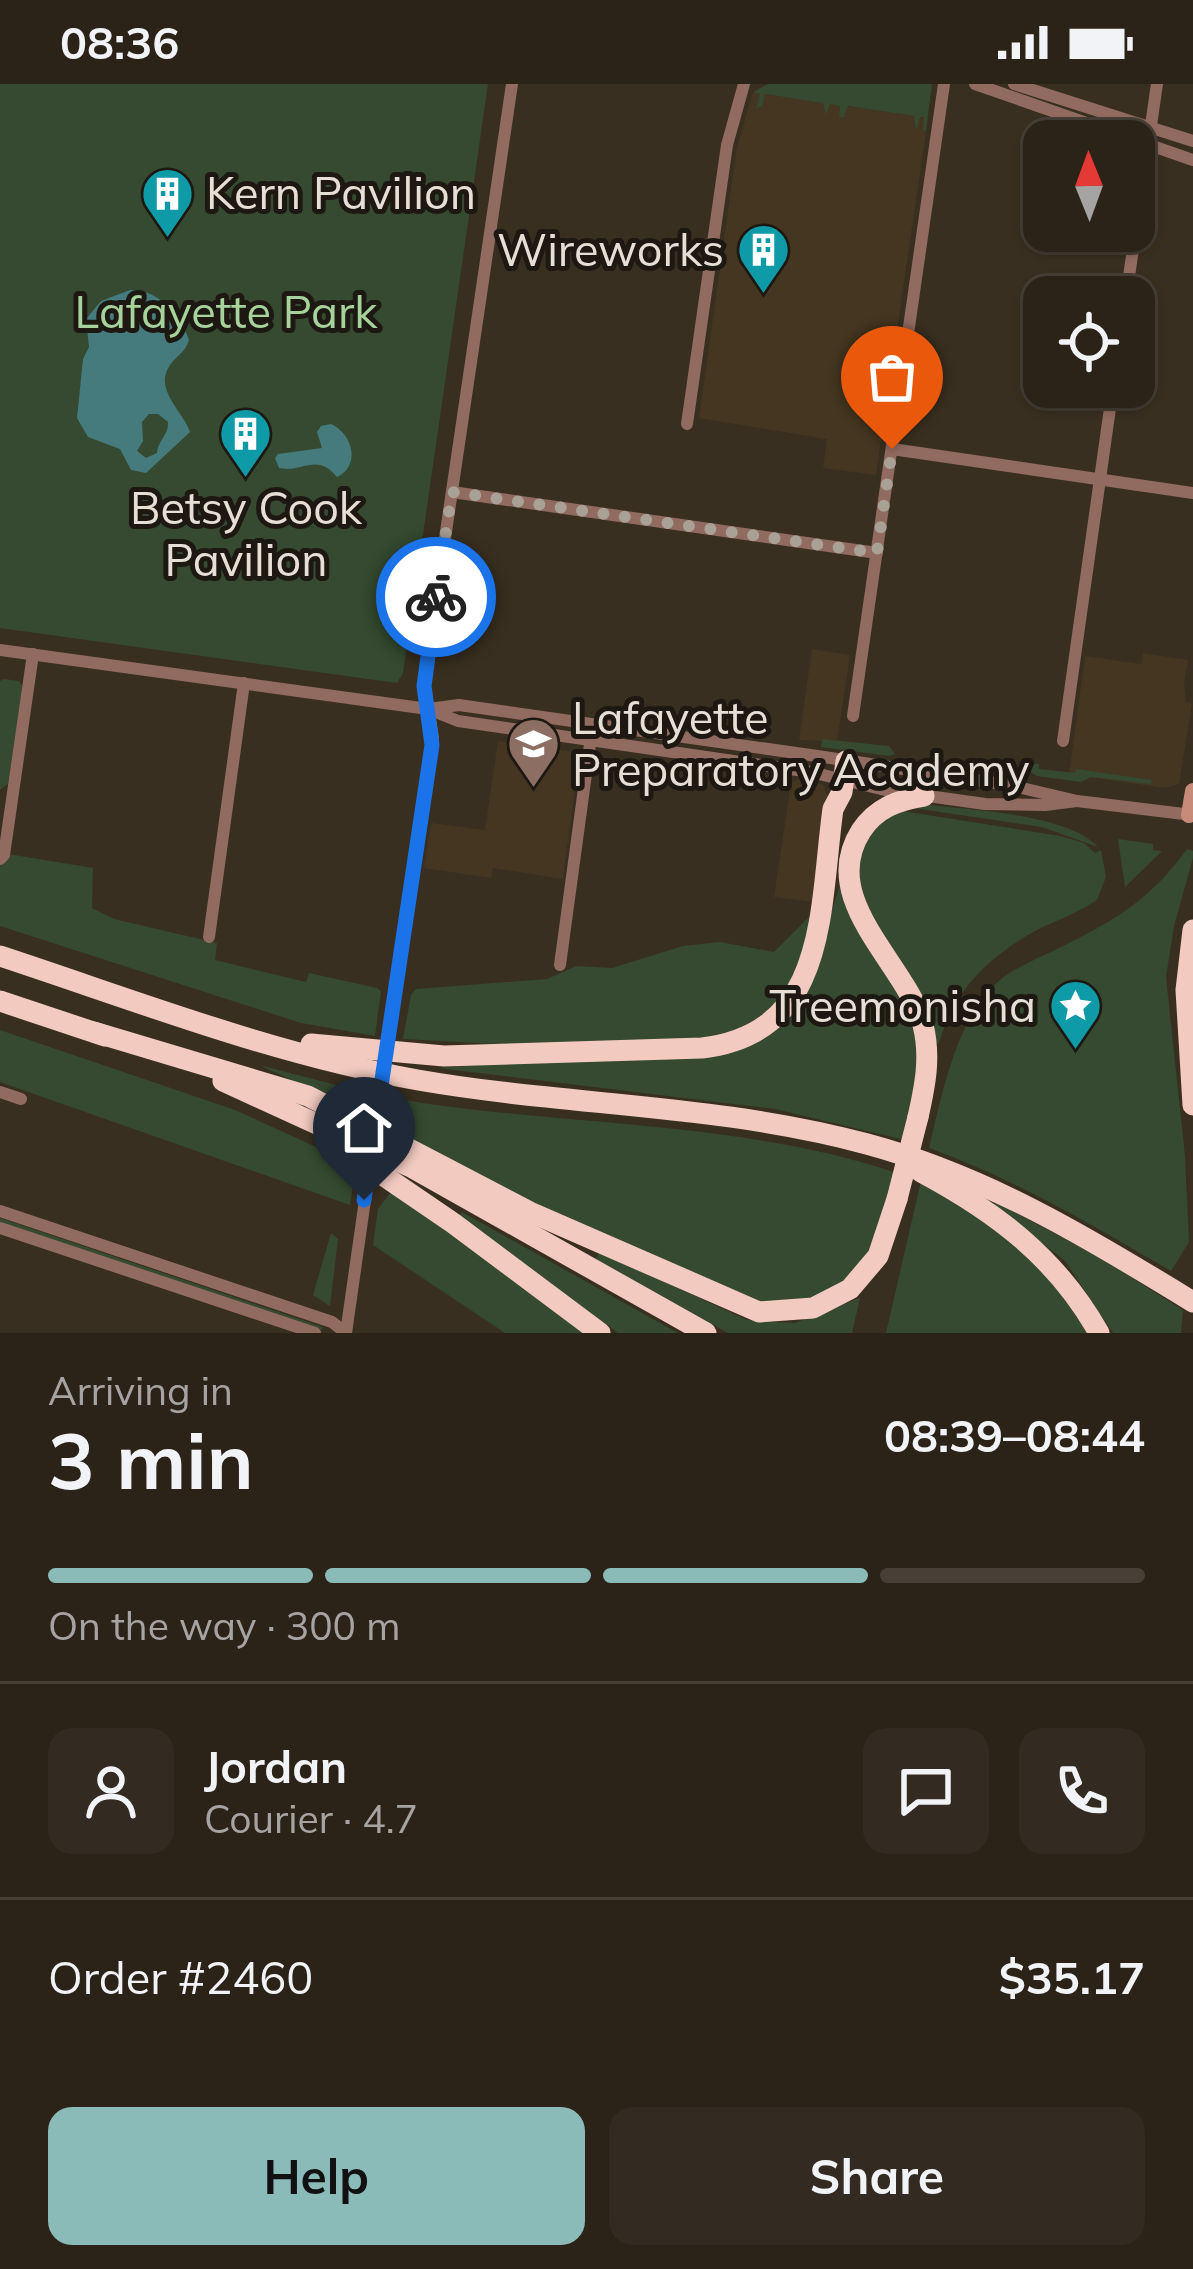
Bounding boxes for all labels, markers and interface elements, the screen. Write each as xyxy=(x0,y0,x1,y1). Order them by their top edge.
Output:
text: 08:36 xyxy=(60,14,179,70)
north arrow xyxy=(1023,120,1155,252)
map controls xyxy=(1023,120,1155,408)
place label: Kern Pavilion xyxy=(206,164,476,220)
building icon: Kern Pavilion xyxy=(139,165,195,239)
place label: Wireworks xyxy=(497,221,724,277)
building icon: Wireworks xyxy=(735,222,791,296)
button: locate xyxy=(1023,276,1155,408)
park label: Lafayette Park xyxy=(75,283,378,339)
pin xyxy=(841,326,943,449)
icon: bag xyxy=(859,344,925,410)
building icon: Betsy Cook Pavilion xyxy=(218,406,274,480)
place label: Betsy Cook Pavilion xyxy=(130,479,363,587)
courier xyxy=(376,537,496,657)
icon: bike xyxy=(403,564,469,630)
place label: Lafayette Preparatory Academy xyxy=(572,689,1030,797)
school or university icon: Lafayette Preparatory Academy xyxy=(505,716,561,790)
place label: Treemonisha xyxy=(769,977,1036,1033)
place icon: Treemonisha xyxy=(1047,978,1103,1052)
pin xyxy=(313,1077,415,1200)
icon: home xyxy=(331,1095,397,1161)
text: Arriving in xyxy=(48,1366,233,1415)
text: 08:39–08:44 xyxy=(884,1407,1145,1463)
text: 3 min xyxy=(48,1411,254,1509)
text: On the way · 300 m xyxy=(48,1601,400,1650)
button: person xyxy=(48,1728,174,1854)
button: chat xyxy=(863,1728,989,1854)
button: phone xyxy=(1019,1728,1145,1854)
text: Jordan xyxy=(204,1738,347,1794)
text: Courier · 4.7 xyxy=(204,1794,418,1843)
text: Order #2460 xyxy=(48,1949,313,2005)
text: $35.17 xyxy=(999,1949,1145,2005)
button: Help xyxy=(48,2107,585,2245)
button: Share xyxy=(609,2107,1145,2245)

